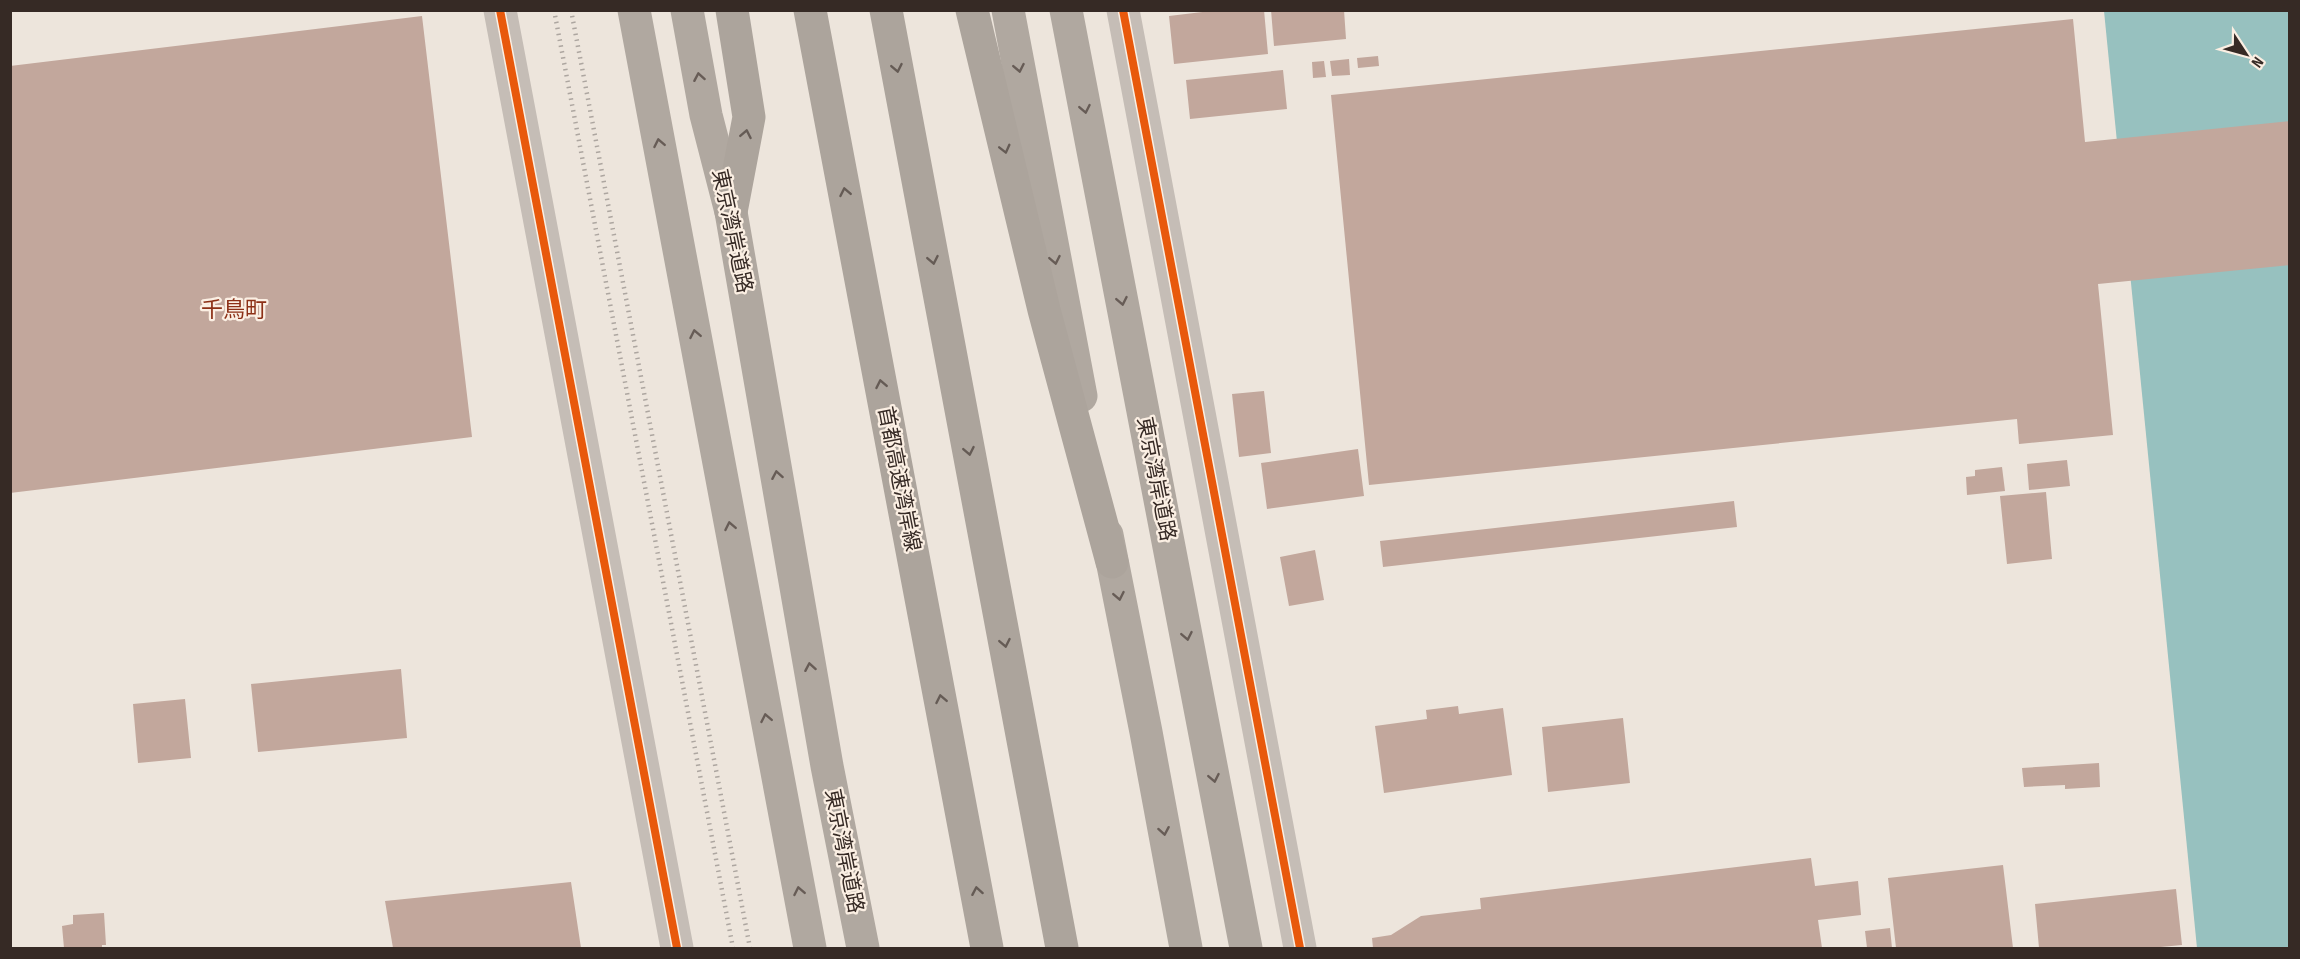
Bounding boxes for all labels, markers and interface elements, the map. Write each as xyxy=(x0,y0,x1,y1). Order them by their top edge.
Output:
north arrow xyxy=(2216,24,2276,84)
text: N xyxy=(2247,53,2267,71)
one-way arrow xyxy=(890,63,903,73)
one-way arrow xyxy=(1012,63,1025,73)
one-way arrow xyxy=(693,73,706,83)
one-way arrow xyxy=(1078,104,1091,114)
one-way arrow xyxy=(739,129,752,139)
one-way arrow xyxy=(653,138,666,148)
one-way arrow xyxy=(998,144,1011,154)
street label: 東京湾岸道路 xyxy=(707,167,757,295)
one-way arrow xyxy=(839,188,852,198)
one-way arrow xyxy=(926,254,939,264)
one-way arrow xyxy=(1048,254,1061,264)
one-way arrow xyxy=(1115,295,1128,305)
district label: 千鳥町 xyxy=(201,297,267,324)
one-way arrow xyxy=(689,330,701,339)
one-way arrow xyxy=(875,379,888,389)
street label: 首都高速湾岸線 xyxy=(873,404,925,554)
street label: 東京湾岸道路 xyxy=(1132,415,1180,543)
one-way arrow xyxy=(962,446,975,456)
one-way arrow xyxy=(771,470,784,480)
one-way arrow xyxy=(724,521,737,531)
one-way arrow xyxy=(1112,590,1125,600)
one-way arrow xyxy=(1180,631,1193,641)
one-way arrow xyxy=(998,638,1011,648)
one-way arrow xyxy=(804,662,817,672)
one-way arrow xyxy=(935,695,948,705)
one-way arrow xyxy=(760,713,773,723)
one-way arrow xyxy=(1207,773,1220,783)
street label: 東京湾岸道路 xyxy=(820,787,868,915)
one-way arrow xyxy=(1157,826,1170,836)
one-way arrow xyxy=(793,886,806,896)
one-way arrow xyxy=(971,886,984,896)

